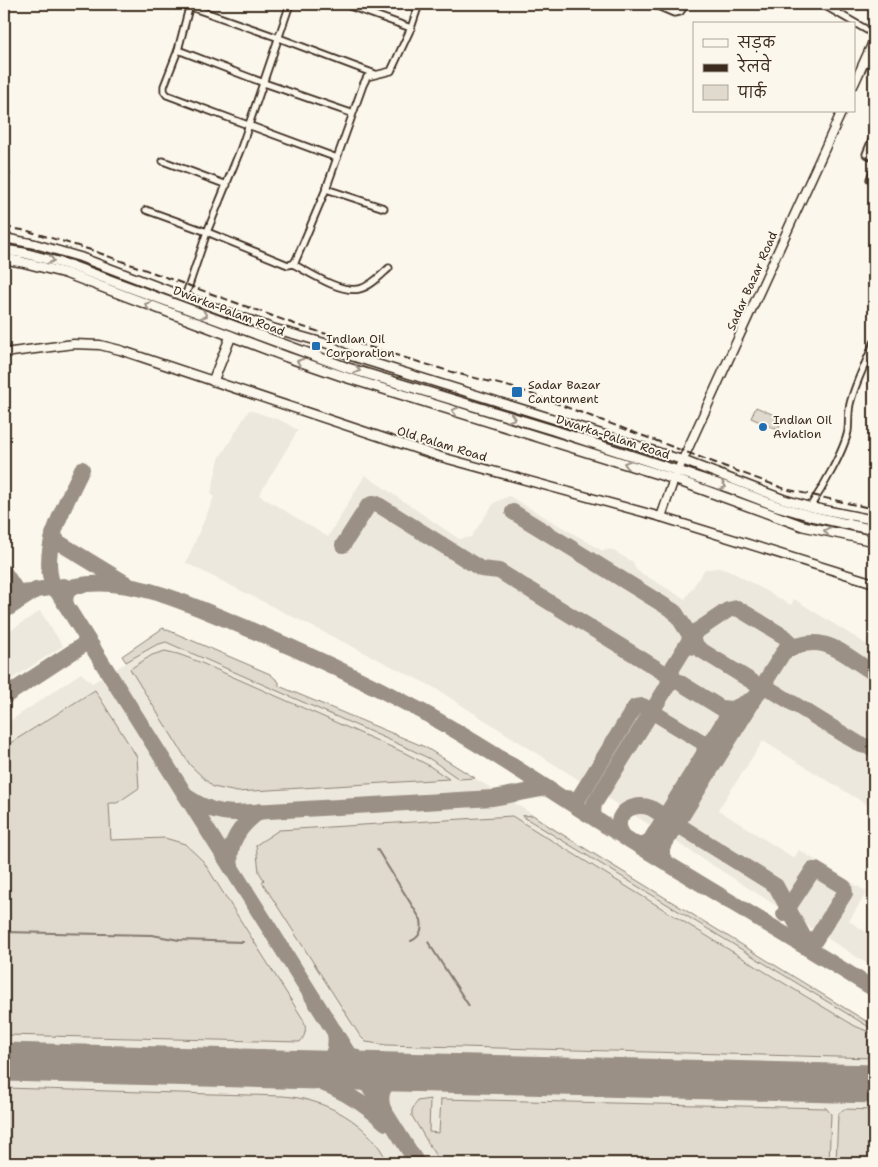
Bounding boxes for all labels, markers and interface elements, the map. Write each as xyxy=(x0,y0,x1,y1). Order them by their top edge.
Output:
legend xyxy=(693,22,856,112)
text: सड़क xyxy=(737,33,776,53)
text: रेलवे xyxy=(736,53,772,77)
text: पार्क xyxy=(737,81,768,103)
street label: Sadar Bazar Road xyxy=(723,229,781,333)
one-way arrow xyxy=(47,254,56,265)
street label: Dwarka-Palam Road xyxy=(171,282,288,340)
one-way arrow xyxy=(144,301,153,311)
one-way arrow xyxy=(199,309,208,319)
place label: Indian Oil Corporation xyxy=(326,331,395,361)
marker: Indian Oil Corporation xyxy=(310,340,322,352)
one-way arrow xyxy=(297,357,305,367)
one-way arrow xyxy=(352,365,361,375)
place label: Sadar Bazar Cantonment xyxy=(528,377,601,407)
marker: Sadar Bazar Cantonment xyxy=(510,385,524,399)
one-way arrow xyxy=(452,406,460,416)
street label: Dwarka-Palam Road xyxy=(554,411,672,463)
one-way arrow xyxy=(508,412,516,422)
place label: Indian Oil Aviation xyxy=(773,412,832,442)
marker: Indian Oil Aviation xyxy=(757,421,769,433)
street label: Old Palam Road xyxy=(395,423,489,465)
one-way arrow xyxy=(623,460,632,470)
one-way arrow xyxy=(719,480,727,490)
one-way arrow xyxy=(822,526,831,537)

